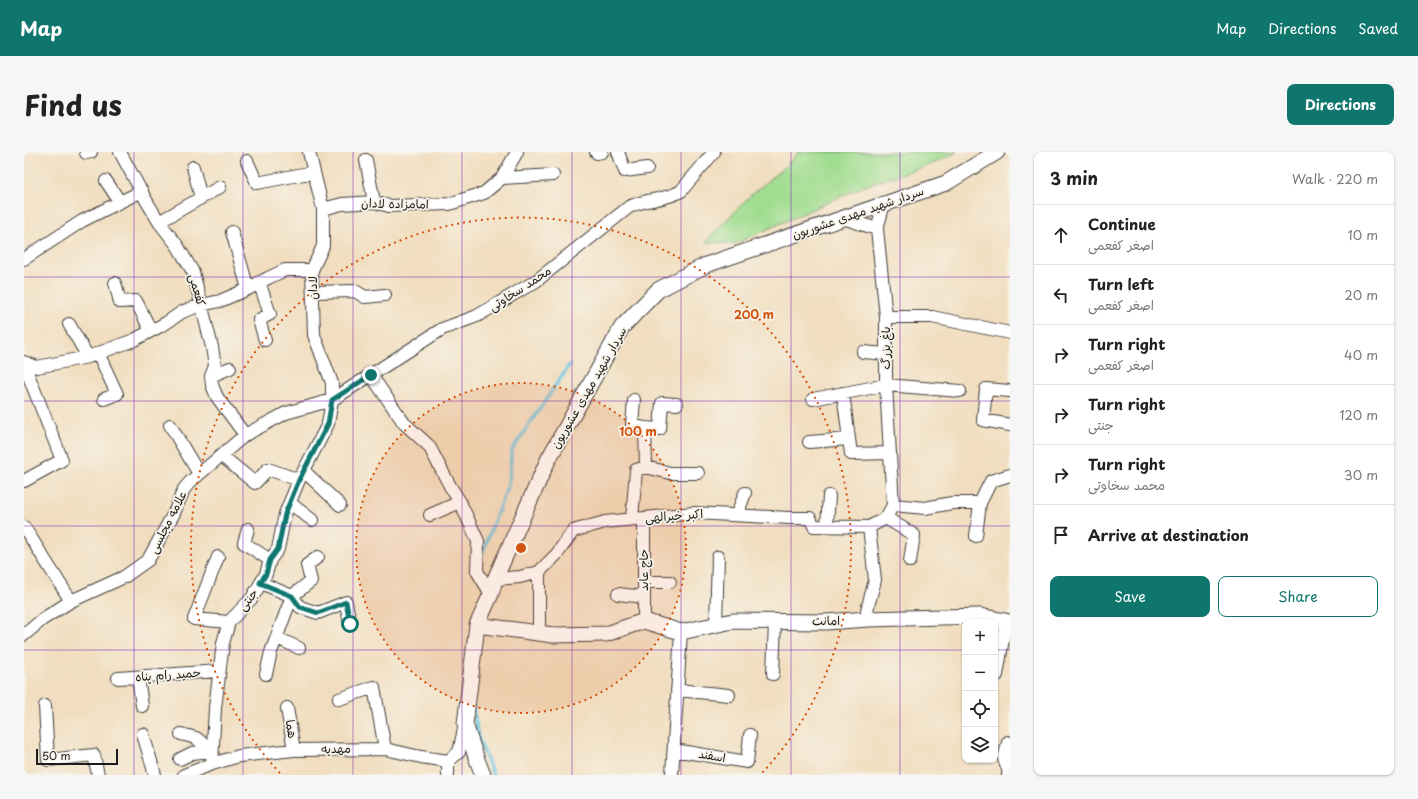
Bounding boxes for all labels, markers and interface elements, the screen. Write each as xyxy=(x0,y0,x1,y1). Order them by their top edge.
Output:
text: Map xyxy=(20,14,62,42)
text: Map xyxy=(1216,18,1246,39)
text: Directions xyxy=(1268,18,1336,39)
text: Saved xyxy=(1358,18,1398,39)
text: Find us xyxy=(24,83,122,126)
button: Directions xyxy=(1287,84,1394,125)
text: 3 min xyxy=(1050,165,1098,191)
text: Walk · 220 m xyxy=(1292,169,1378,188)
street label: سردار شهید مهدی عشوریون xyxy=(789,181,926,243)
street label: امامزاده لادان xyxy=(361,193,429,213)
text: Continue xyxy=(1088,212,1156,235)
icon: ahead xyxy=(1050,224,1072,246)
text: 10 m xyxy=(1348,225,1378,244)
text: اصغر کفعمی xyxy=(1088,235,1154,254)
street label: محمد سخاوتی xyxy=(485,261,554,315)
street label: کفعمی xyxy=(185,272,211,308)
text: Turn left xyxy=(1088,272,1154,295)
street label: لادان xyxy=(303,276,321,300)
icon: left xyxy=(1050,284,1072,306)
text: 20 m xyxy=(1344,285,1378,304)
text: اصغر کفعمی xyxy=(1088,295,1154,314)
text: 200 m xyxy=(734,305,774,323)
street label: سردار شهید مهدی عشوریون xyxy=(546,323,630,452)
street label: باغ بزرگ xyxy=(876,327,895,369)
text: Turn right xyxy=(1088,332,1165,355)
icon: right xyxy=(1050,344,1072,366)
text: 40 m xyxy=(1344,345,1378,364)
text: اصغر کفعمی xyxy=(1088,355,1154,374)
route end xyxy=(362,366,380,384)
text: Turn right xyxy=(1088,392,1165,415)
icon: right xyxy=(1050,404,1072,426)
text: 120 m xyxy=(1339,405,1378,424)
text: جنتی xyxy=(1088,415,1114,434)
text: 100 m xyxy=(619,422,657,440)
text: Turn right xyxy=(1088,452,1165,475)
icon: right xyxy=(1050,464,1072,486)
text: 30 m xyxy=(1344,465,1378,484)
text: محمد سخاوتی xyxy=(1088,475,1165,494)
street label: علامه مجلسی xyxy=(143,487,191,556)
street label: اکبر خیرالهی xyxy=(644,504,704,526)
text: Arrive at destination xyxy=(1088,523,1249,546)
icon: arrive xyxy=(1050,524,1072,546)
centre of rings xyxy=(514,541,528,555)
street label: حاج عابد xyxy=(634,549,653,591)
button: Save xyxy=(1050,576,1210,617)
button: Share xyxy=(1218,576,1378,617)
street label: جنتی xyxy=(233,584,262,614)
street label: امانت xyxy=(812,611,840,629)
route start xyxy=(341,615,359,633)
map controls xyxy=(962,619,998,763)
button: + xyxy=(962,619,998,655)
button: − xyxy=(962,655,998,691)
street label: حمید رام پناه xyxy=(134,663,201,686)
button: locate xyxy=(962,691,998,727)
street label: هما xyxy=(282,718,303,740)
button: layers xyxy=(962,727,998,763)
street label: مهدیه xyxy=(321,739,351,757)
street label: اسفند xyxy=(697,744,727,766)
scale bar xyxy=(36,747,118,766)
text: 50 m xyxy=(42,747,71,764)

